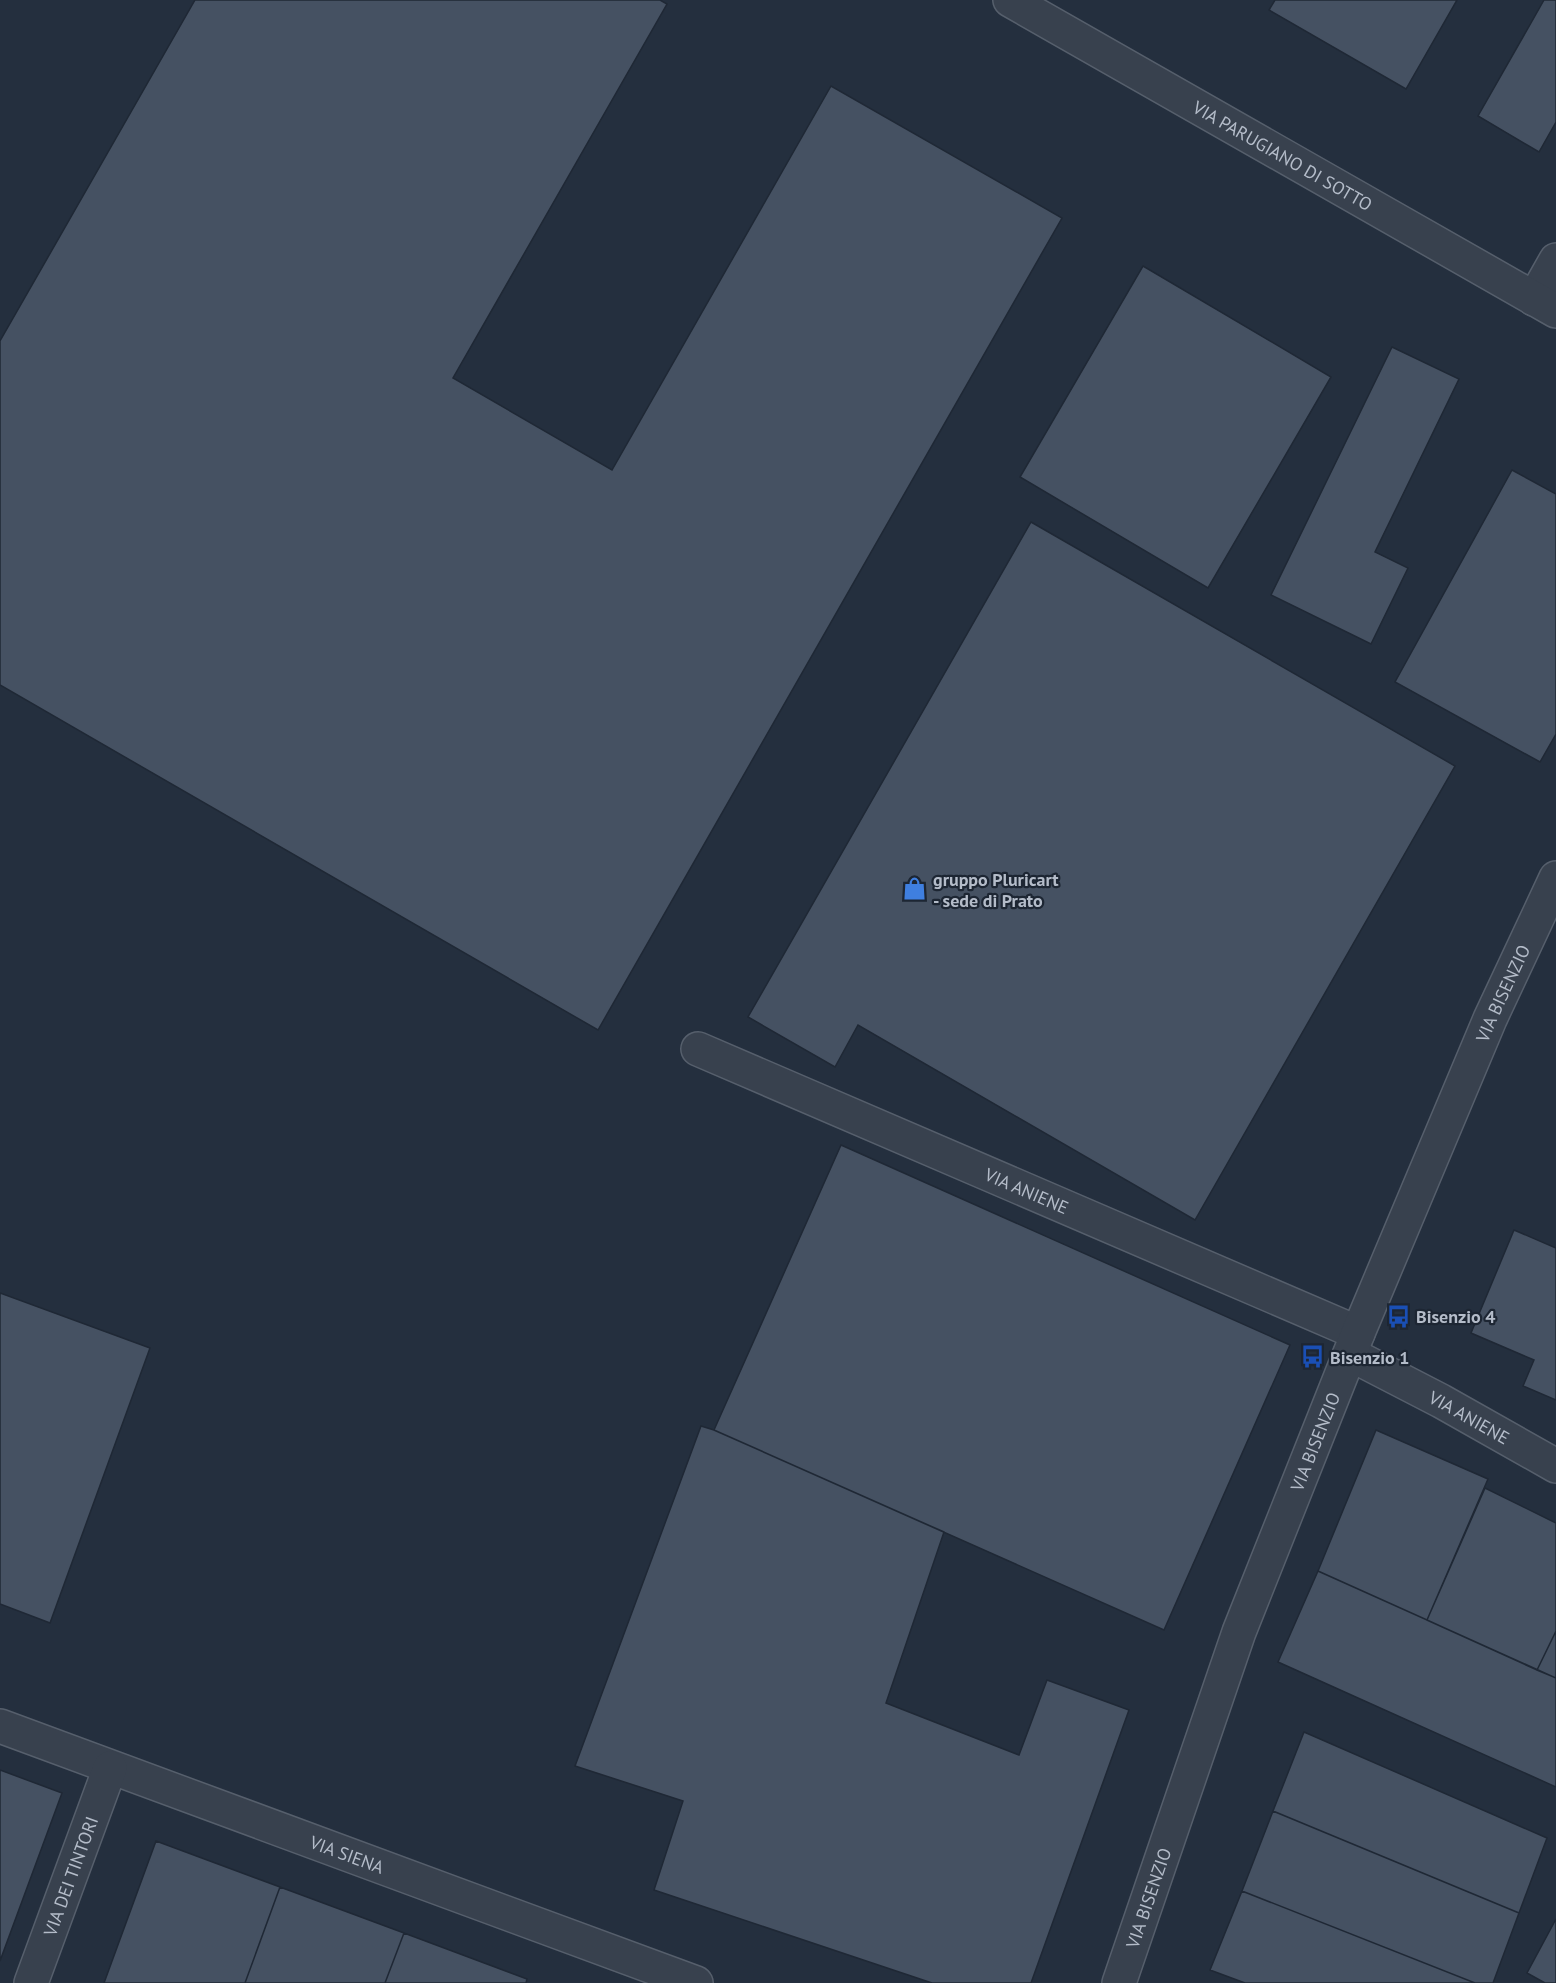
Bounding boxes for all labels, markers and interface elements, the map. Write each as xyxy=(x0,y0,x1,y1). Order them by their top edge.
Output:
street label: VIA PARUGIANO DI SOTTO xyxy=(1188,95,1377,216)
place label: gruppo Pluricart - sede di Prato xyxy=(933,868,1059,912)
shop icon: gruppo Pluricart - sede di Prato xyxy=(902,876,928,902)
street label: VIA BISENZIO xyxy=(1470,941,1535,1046)
street label: VIA ANIENE xyxy=(981,1162,1072,1219)
bus stop icon: Bisenzio 4 xyxy=(1385,1303,1411,1329)
place label: Bisenzio 4 xyxy=(1416,1305,1496,1328)
bus stop icon: Bisenzio 1 xyxy=(1299,1344,1325,1370)
place label: Bisenzio 1 xyxy=(1330,1346,1410,1369)
street label: VIA ANIENE xyxy=(1424,1385,1514,1449)
street label: VIA BISENZIO xyxy=(1284,1389,1345,1495)
street label: VIA DEI TINTORI xyxy=(37,1813,103,1940)
street label: VIA SIENA xyxy=(306,1830,388,1878)
street label: VIA BISENZIO xyxy=(1120,1845,1176,1952)

